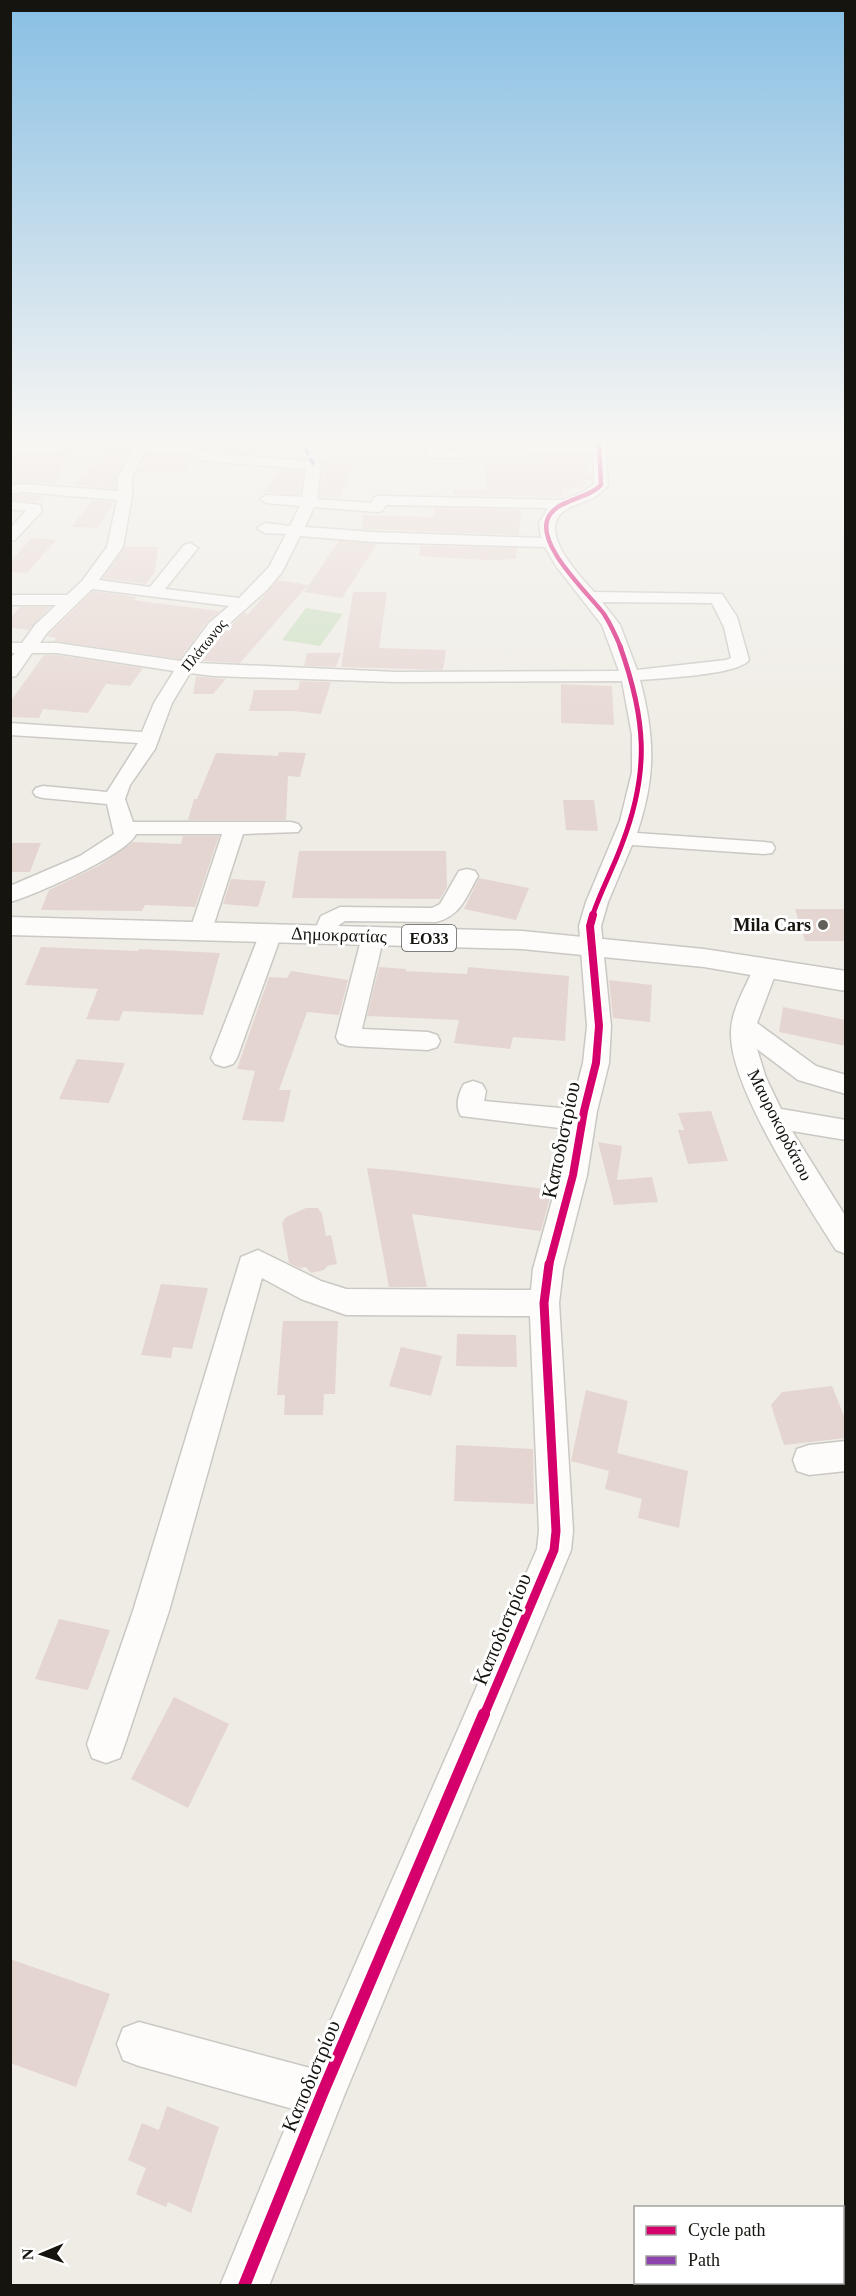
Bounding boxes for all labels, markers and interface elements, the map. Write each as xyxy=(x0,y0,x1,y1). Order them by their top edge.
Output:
street label: Πλάτωνος xyxy=(178,616,230,674)
place label: Mila Cars xyxy=(734,915,811,935)
marker: Mila Cars xyxy=(816,918,830,932)
street label: Δημοκρατίας xyxy=(291,923,387,947)
road number: ΕΟ33 xyxy=(402,925,456,951)
street label: Μαυροκορδάτου xyxy=(743,1066,817,1184)
street label: Καποδιστρίου xyxy=(537,1079,585,1201)
street label: Καποδιστρίου xyxy=(468,1570,536,1688)
street label: Καποδιστρίου xyxy=(277,2017,345,2135)
legend xyxy=(634,2206,844,2284)
text: Cycle path xyxy=(688,2220,765,2240)
north arrow xyxy=(12,2224,72,2284)
text: N xyxy=(19,2248,36,2261)
text: Path xyxy=(688,2250,720,2270)

